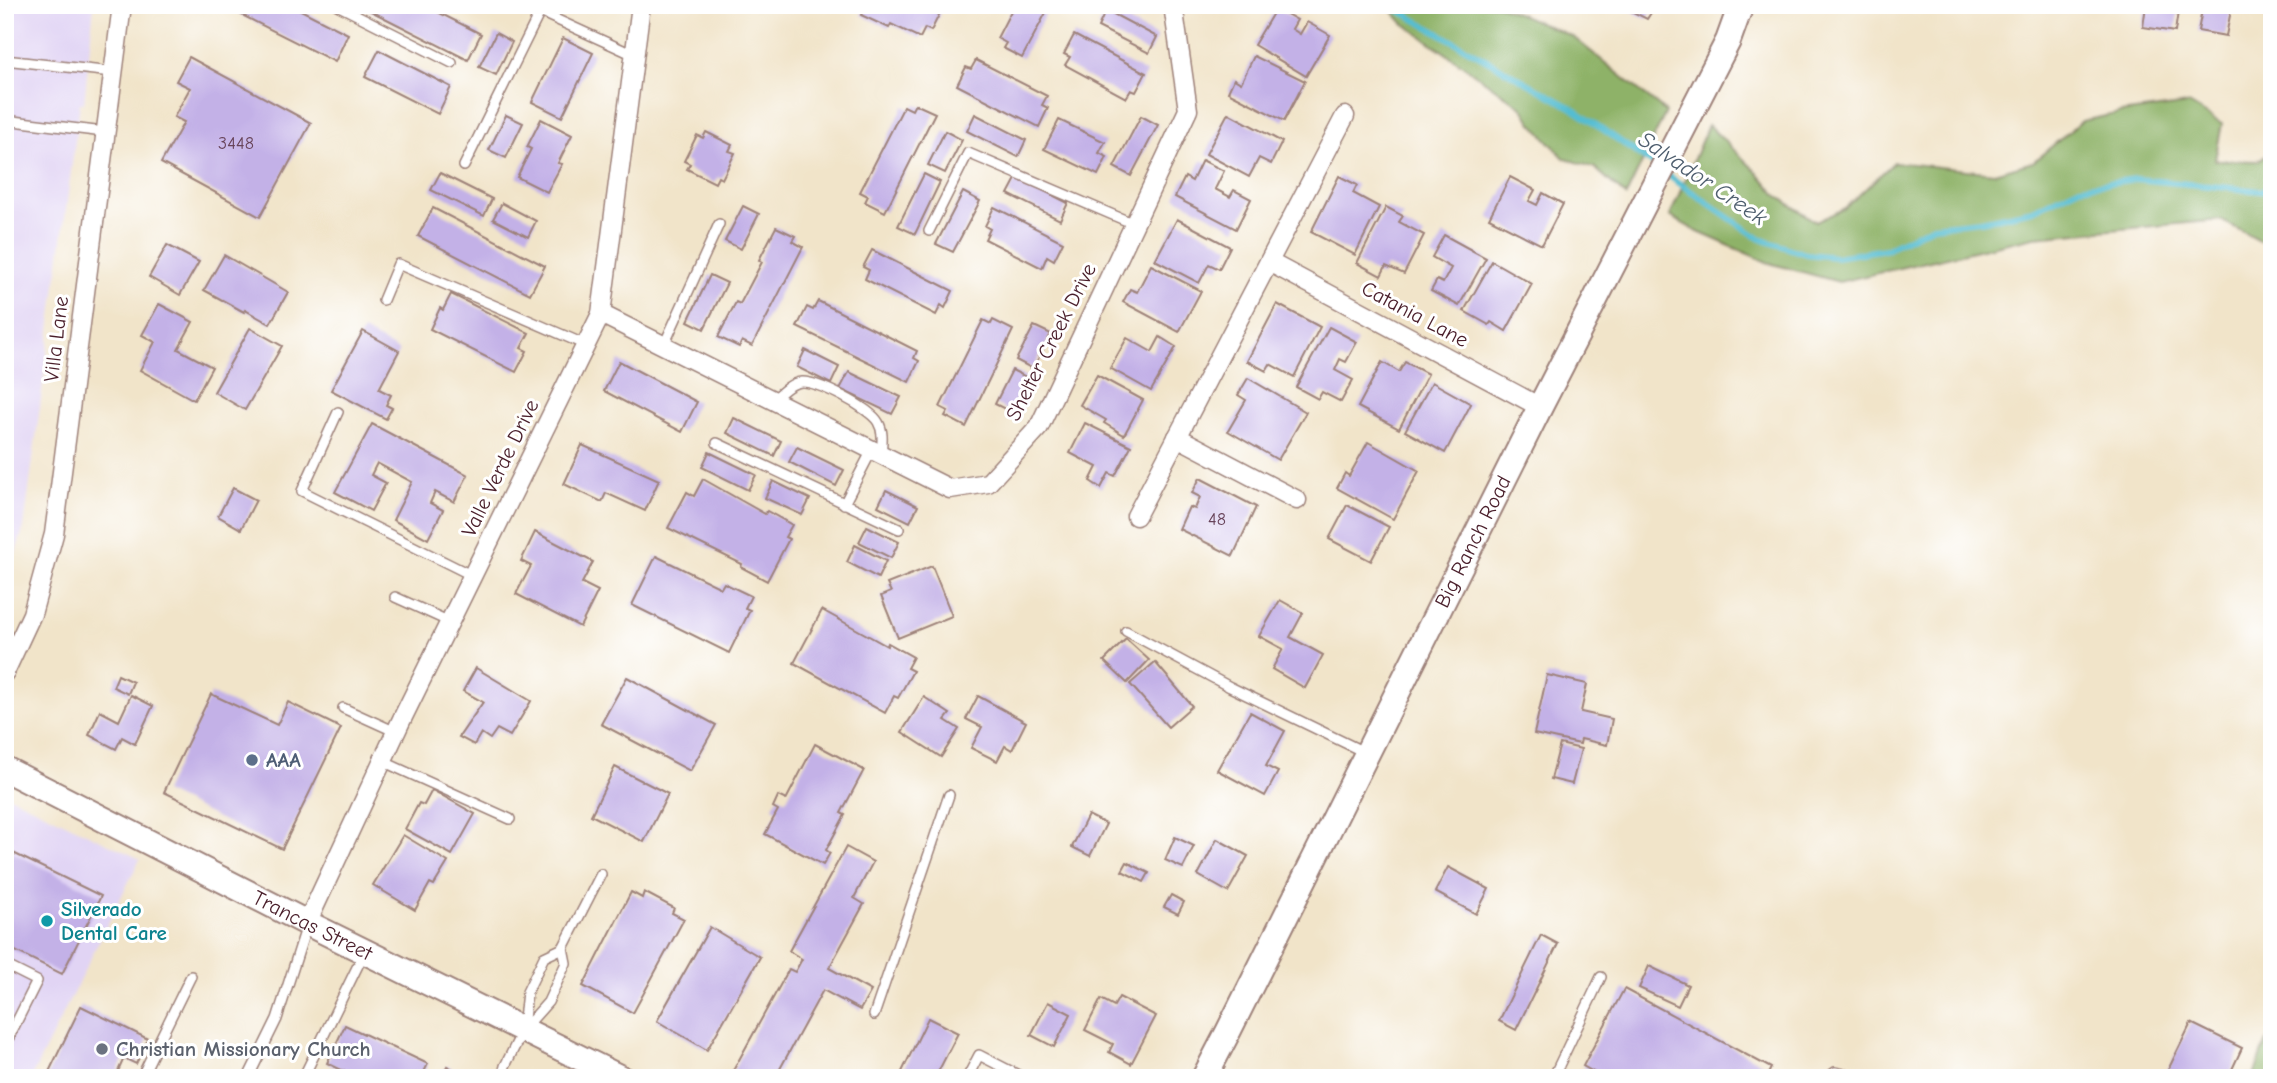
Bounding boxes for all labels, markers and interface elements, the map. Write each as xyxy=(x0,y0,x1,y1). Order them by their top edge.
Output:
water label: Salvador Creek xyxy=(1633,126,1773,232)
house number: 3448 xyxy=(218,133,254,154)
street label: Shelter Creek Drive xyxy=(1001,259,1101,425)
street label: Catania Lane xyxy=(1358,276,1472,352)
street label: Villa Lane xyxy=(39,295,73,383)
street label: Valle Verde Drive xyxy=(456,395,544,541)
street label: Big Ranch Road xyxy=(1430,472,1516,612)
house number: 48 xyxy=(1208,509,1226,530)
place label: AAA xyxy=(266,748,301,772)
marker: AAA xyxy=(244,752,260,768)
street label: Trancas Street xyxy=(249,885,377,966)
place label: Silverado Dental Care xyxy=(61,897,167,945)
marker: Silverado Dental Care xyxy=(39,913,55,929)
place label: Christian Missionary Church xyxy=(116,1037,371,1061)
marker: Christian Missionary Church xyxy=(94,1041,110,1057)

